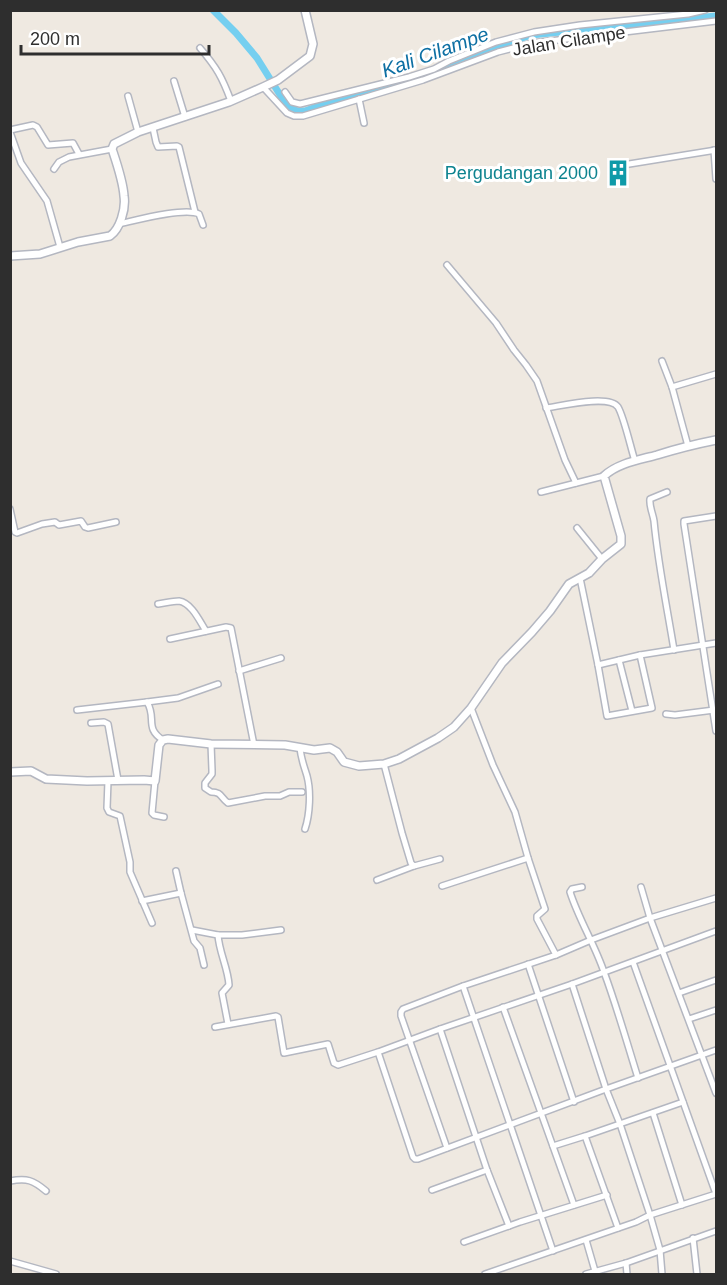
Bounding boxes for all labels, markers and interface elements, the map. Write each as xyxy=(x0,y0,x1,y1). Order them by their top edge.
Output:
scale bar xyxy=(21,18,208,56)
water label: Kali Cilampe xyxy=(378,22,492,82)
street label: Jalan Cilampe xyxy=(511,22,627,60)
text: 200 m xyxy=(30,29,80,49)
building icon: Pergudangan 2000 xyxy=(603,158,633,188)
place label: Pergudangan 2000 xyxy=(445,163,598,183)

